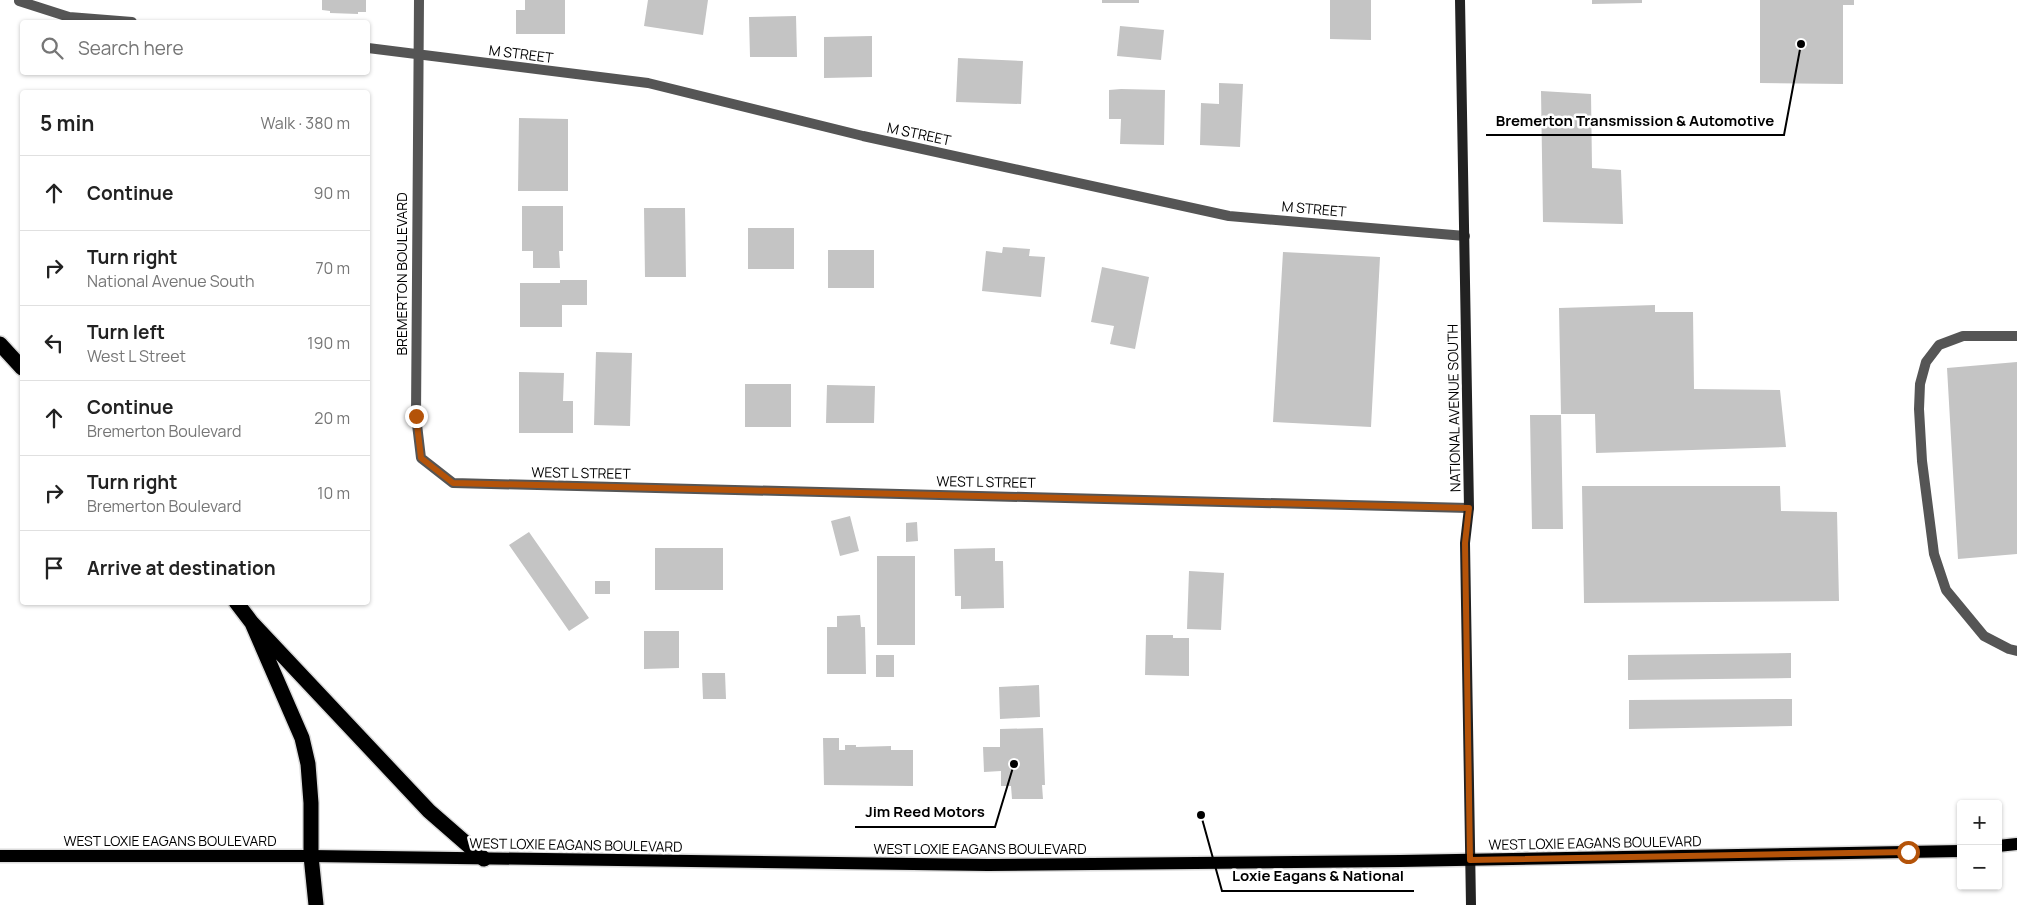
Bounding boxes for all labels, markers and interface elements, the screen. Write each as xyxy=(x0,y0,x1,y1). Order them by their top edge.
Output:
search box xyxy=(20,20,370,75)
icon: search xyxy=(38,34,66,62)
text: Search here xyxy=(78,35,184,61)
street label: M STREET xyxy=(488,40,555,67)
callout: Bremerton Transmission & Automotive xyxy=(1486,105,1784,135)
text: 5 min xyxy=(40,109,94,137)
text: Bremerton Transmission & Automotive xyxy=(1496,110,1774,131)
text: Walk · 380 m xyxy=(261,112,350,134)
street label: M STREET xyxy=(885,117,953,150)
icon: ahead xyxy=(40,179,68,207)
text: Continue xyxy=(87,180,173,206)
text: 90 m xyxy=(314,182,350,204)
street label: BREMERTON BOULEVARD xyxy=(392,192,411,356)
street label: M STREET xyxy=(1281,196,1348,221)
text: Turn right xyxy=(87,244,177,270)
icon: right xyxy=(40,254,68,282)
text: 70 m xyxy=(315,257,350,279)
text: National Avenue South xyxy=(87,270,255,292)
text: Turn left xyxy=(87,319,165,345)
street label: NATIONAL AVENUE SOUTH xyxy=(1443,324,1464,492)
icon: left xyxy=(40,329,68,357)
text: 190 m xyxy=(307,332,350,354)
text: West L Street xyxy=(87,345,186,367)
text: Continue xyxy=(87,394,173,420)
icon: ahead xyxy=(40,404,68,432)
route end xyxy=(405,405,428,428)
text: 20 m xyxy=(314,407,350,429)
text: Bremerton Boulevard xyxy=(87,420,242,442)
street label: WEST L STREET xyxy=(531,462,632,483)
text: Turn right xyxy=(87,469,177,495)
street label: WEST L STREET xyxy=(936,471,1037,492)
icon: right xyxy=(40,479,68,507)
text: 10 m xyxy=(317,482,350,504)
text: Bremerton Boulevard xyxy=(87,495,242,517)
icon: arrive xyxy=(40,554,68,582)
text: Arrive at destination xyxy=(87,555,276,581)
callout: Jim Reed Motors xyxy=(855,797,995,827)
map controls xyxy=(1957,800,2002,890)
button: + xyxy=(1957,800,2002,845)
text: Jim Reed Motors xyxy=(865,801,985,822)
street label: WEST LOXIE EAGANS BOULEVARD xyxy=(63,831,277,850)
street label: WEST LOXIE EAGANS BOULEVARD xyxy=(1488,831,1702,854)
street label: WEST LOXIE EAGANS BOULEVARD xyxy=(469,833,683,856)
street label: WEST LOXIE EAGANS BOULEVARD xyxy=(873,839,1087,858)
route start xyxy=(1897,841,1920,864)
button: − xyxy=(1957,845,2002,890)
callout: Loxie Eagans & National xyxy=(1222,861,1414,891)
text: Loxie Eagans & National xyxy=(1232,865,1404,886)

